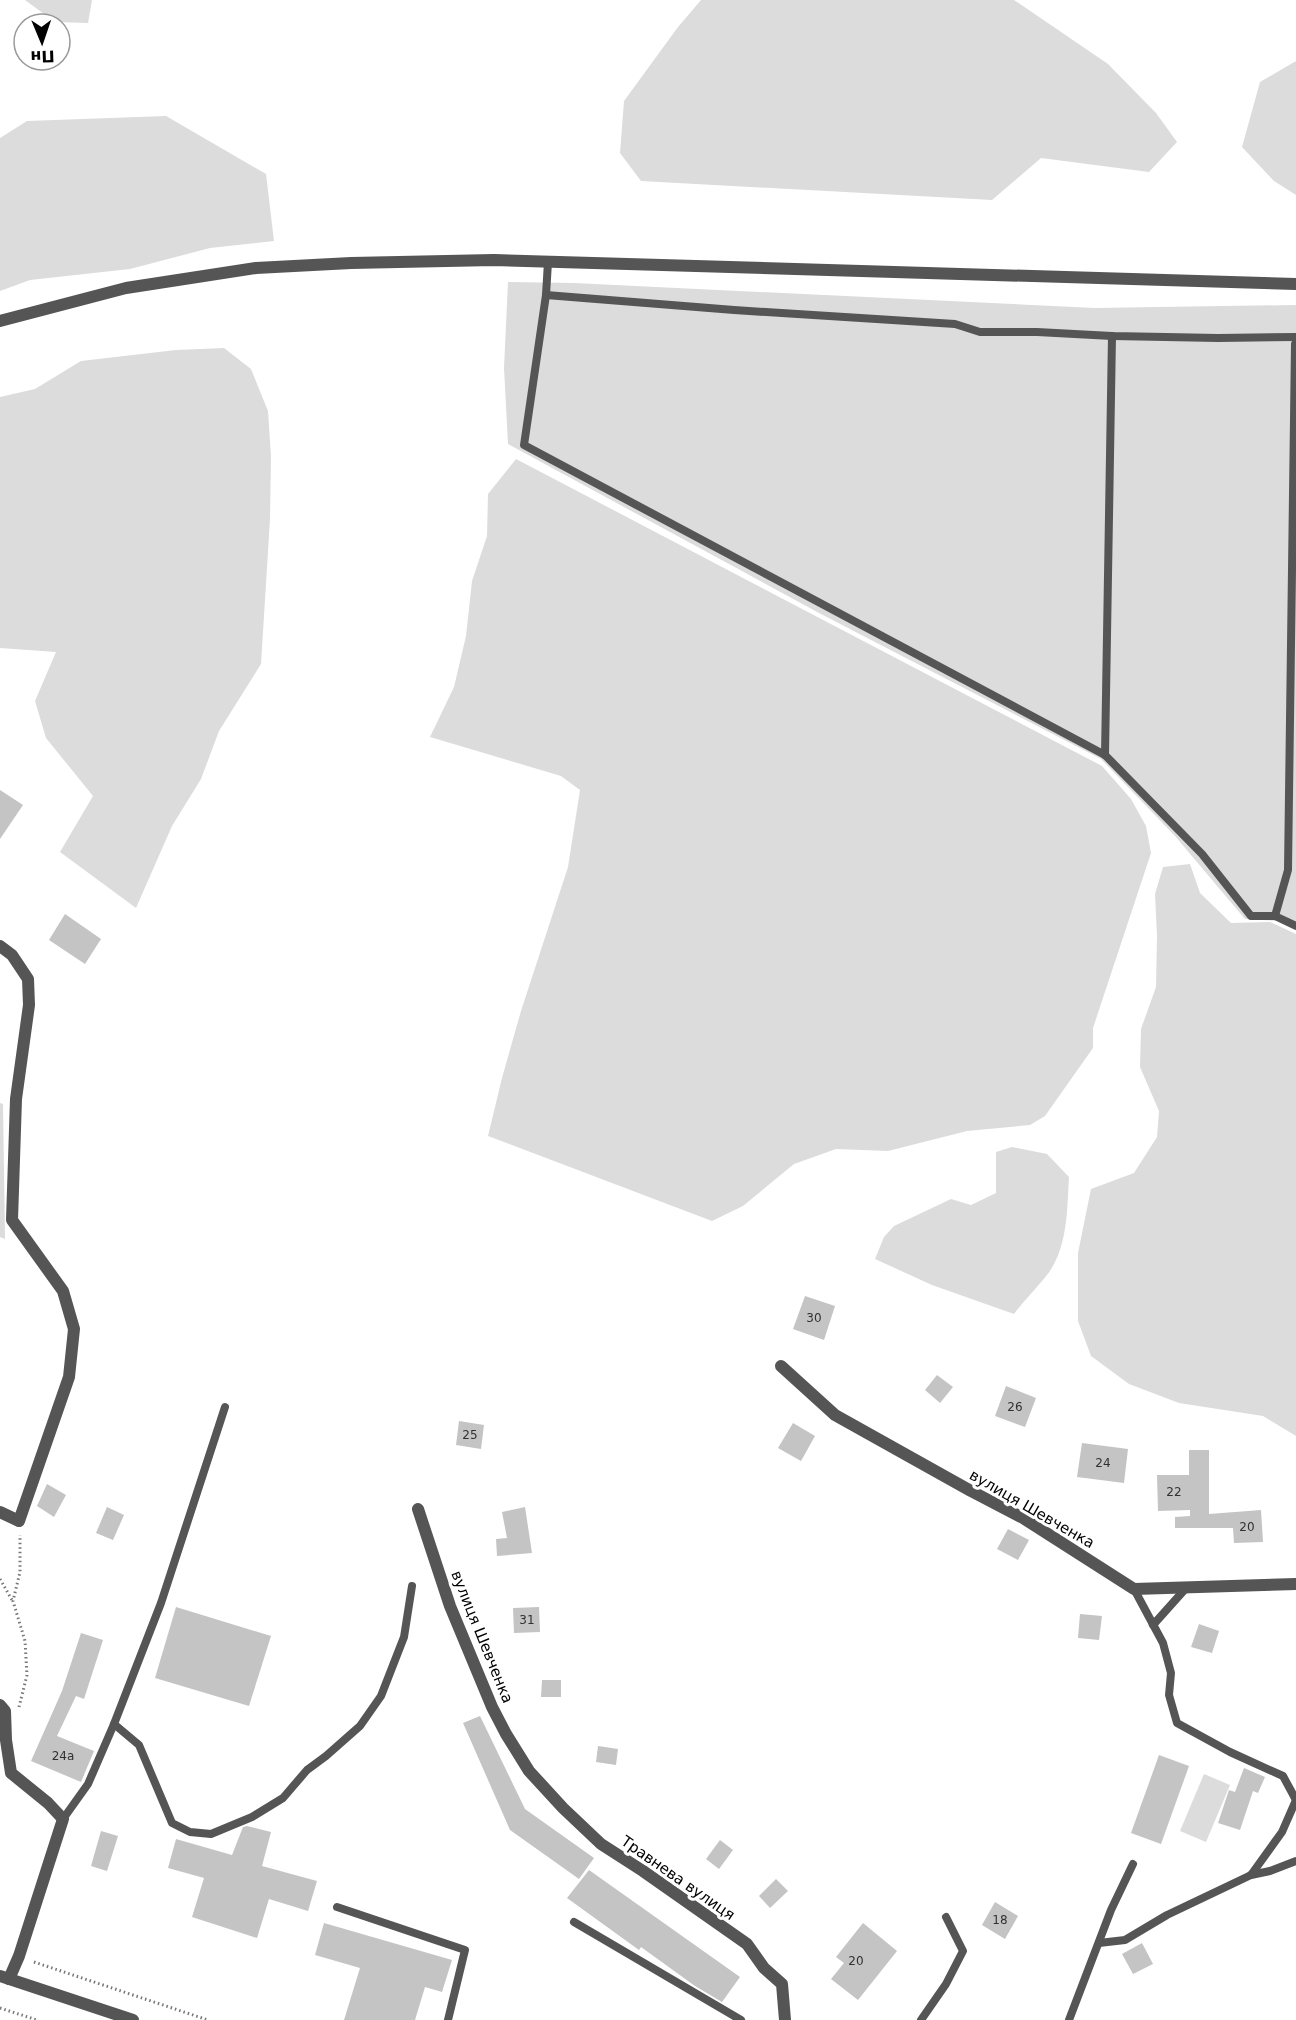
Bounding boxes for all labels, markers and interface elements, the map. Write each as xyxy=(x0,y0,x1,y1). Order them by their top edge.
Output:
north arrow xyxy=(12,12,72,72)
text: Пн xyxy=(30,47,55,66)
house number: 30 xyxy=(806,1311,822,1325)
house number: 26 xyxy=(1007,1400,1023,1414)
house number: 25 xyxy=(462,1428,478,1442)
house number: 24 xyxy=(1095,1456,1111,1470)
street label: вулиця Шевченка xyxy=(966,1466,1098,1552)
house number: 22 xyxy=(1166,1485,1182,1499)
house number: 20 xyxy=(1239,1520,1255,1534)
street label: вулиця Шевченка xyxy=(447,1568,517,1706)
house number: 31 xyxy=(519,1613,535,1627)
house number: 24а xyxy=(52,1749,74,1763)
street label: Травнева вулиця xyxy=(617,1831,738,1924)
house number: 18 xyxy=(992,1913,1008,1927)
house number: 20 xyxy=(848,1954,864,1968)

